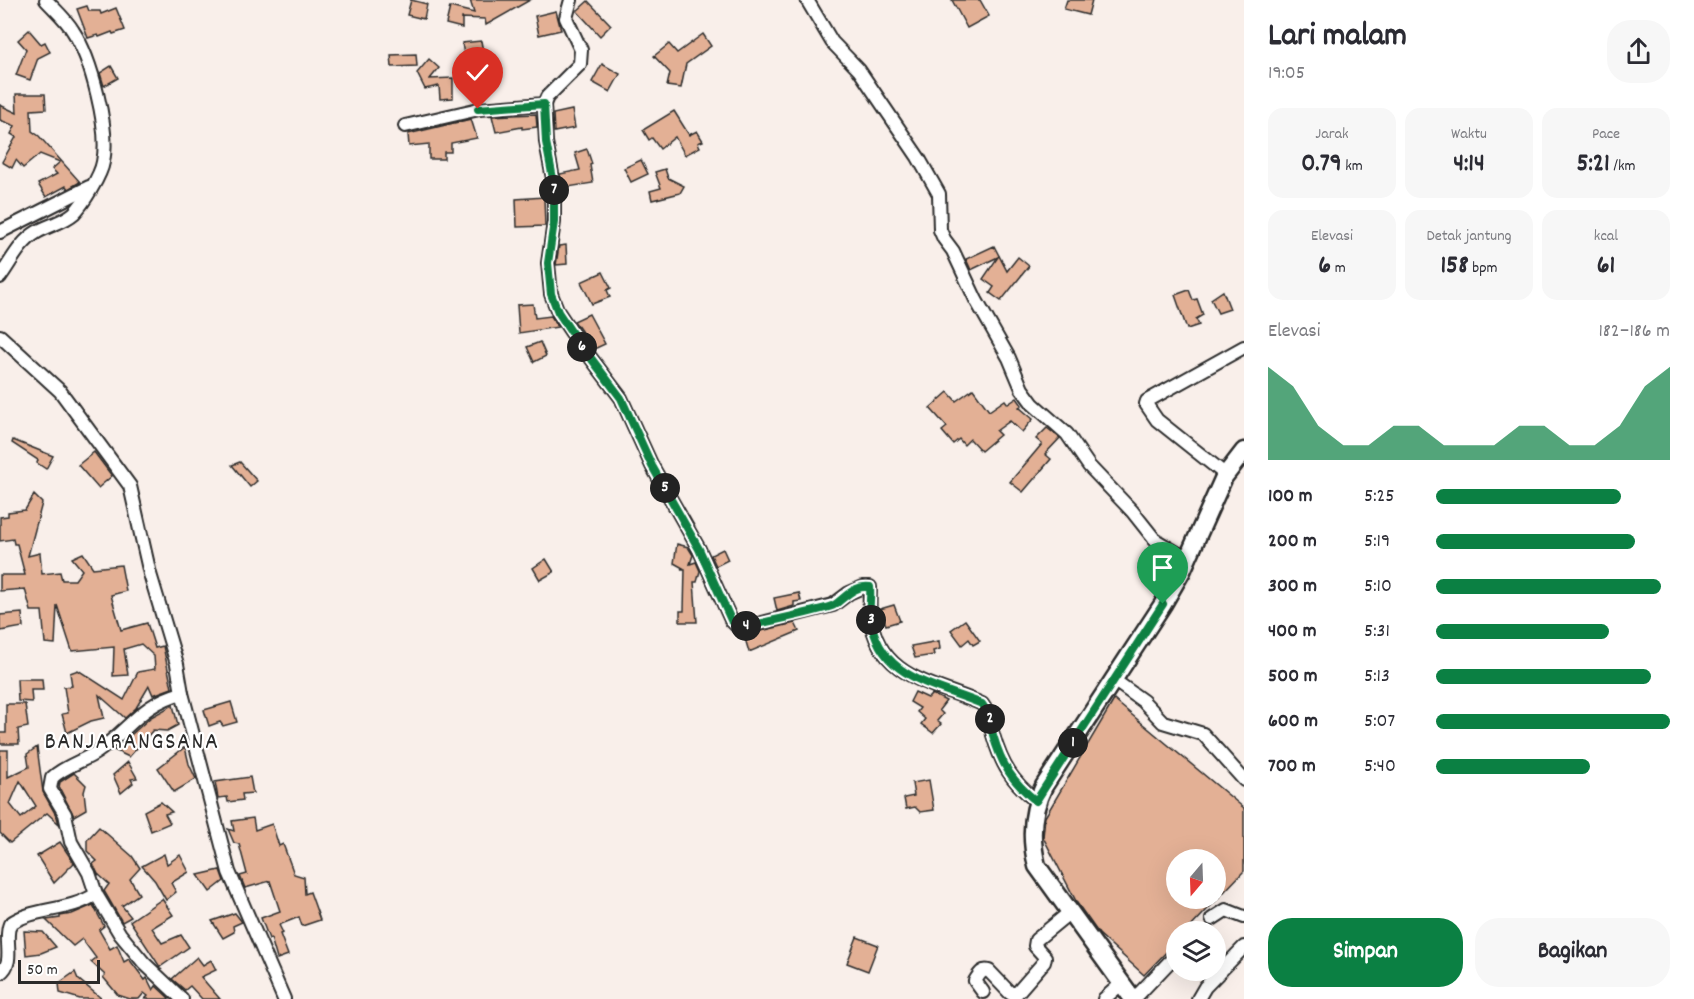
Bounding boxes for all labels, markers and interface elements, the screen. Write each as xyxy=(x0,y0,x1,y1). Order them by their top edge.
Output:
text: Lari malam xyxy=(1268,14,1407,61)
button: share xyxy=(1607,20,1670,83)
pin xyxy=(452,47,503,109)
icon: check xyxy=(461,56,494,89)
text: 19:05 xyxy=(1268,60,1305,88)
text: Jarak xyxy=(1315,123,1349,146)
text: Waktu xyxy=(1451,123,1487,146)
text: Pace xyxy=(1592,123,1620,146)
text: 0.79 xyxy=(1301,146,1342,183)
text: 4:14 xyxy=(1453,146,1485,183)
text: 5:21 xyxy=(1576,146,1610,183)
text: km xyxy=(1342,155,1363,178)
text: /km xyxy=(1610,155,1636,178)
pin: 7 xyxy=(539,175,569,205)
text: 7 xyxy=(551,178,557,201)
text: Elevasi xyxy=(1311,225,1353,248)
text: Detak jantung xyxy=(1426,225,1512,248)
text: kcal xyxy=(1594,225,1618,248)
text: 6 xyxy=(1318,248,1331,285)
text: 158 xyxy=(1440,248,1469,285)
text: 61 xyxy=(1597,248,1615,285)
text: m xyxy=(1331,257,1346,280)
text: bpm xyxy=(1469,257,1498,280)
text: Elevasi xyxy=(1268,318,1320,346)
text: 182–186 m xyxy=(1598,318,1670,346)
pin: 6 xyxy=(567,332,597,362)
text: 6 xyxy=(578,335,586,358)
pin: 5 xyxy=(650,473,680,503)
text: 5 xyxy=(661,476,669,499)
text: 100 m xyxy=(1268,483,1313,511)
text: 5:25 xyxy=(1364,483,1395,511)
text: 200 m xyxy=(1268,528,1317,556)
text: 5:19 xyxy=(1364,528,1390,556)
pin xyxy=(1137,542,1188,604)
icon: arrive xyxy=(1146,551,1179,584)
text: 300 m xyxy=(1268,573,1317,601)
text: 5:10 xyxy=(1364,573,1392,601)
pin: 3 xyxy=(856,605,886,635)
text: 3 xyxy=(867,608,875,631)
pin: 4 xyxy=(731,611,761,641)
text: 4 xyxy=(743,614,749,637)
text: 400 m xyxy=(1268,618,1316,646)
text: 5:31 xyxy=(1364,618,1390,646)
text: 500 m xyxy=(1268,663,1317,691)
text: 5:13 xyxy=(1364,663,1390,691)
pin: 2 xyxy=(975,704,1005,734)
text: 2 xyxy=(987,707,994,730)
text: 600 m xyxy=(1268,708,1318,736)
text: 5:07 xyxy=(1364,708,1395,736)
district label: BANJARANGSANA xyxy=(44,726,220,760)
pin: 1 xyxy=(1058,728,1088,758)
text: 1 xyxy=(1071,731,1075,754)
text: 700 m xyxy=(1268,753,1316,781)
text: 5:40 xyxy=(1364,753,1396,781)
north arrow xyxy=(1166,849,1226,909)
map controls xyxy=(1166,849,1226,981)
button: Simpan xyxy=(1268,918,1463,987)
button: Bagikan xyxy=(1475,918,1670,987)
button: layers xyxy=(1166,921,1226,981)
scale bar xyxy=(18,957,100,984)
text: 50 m xyxy=(27,959,58,982)

